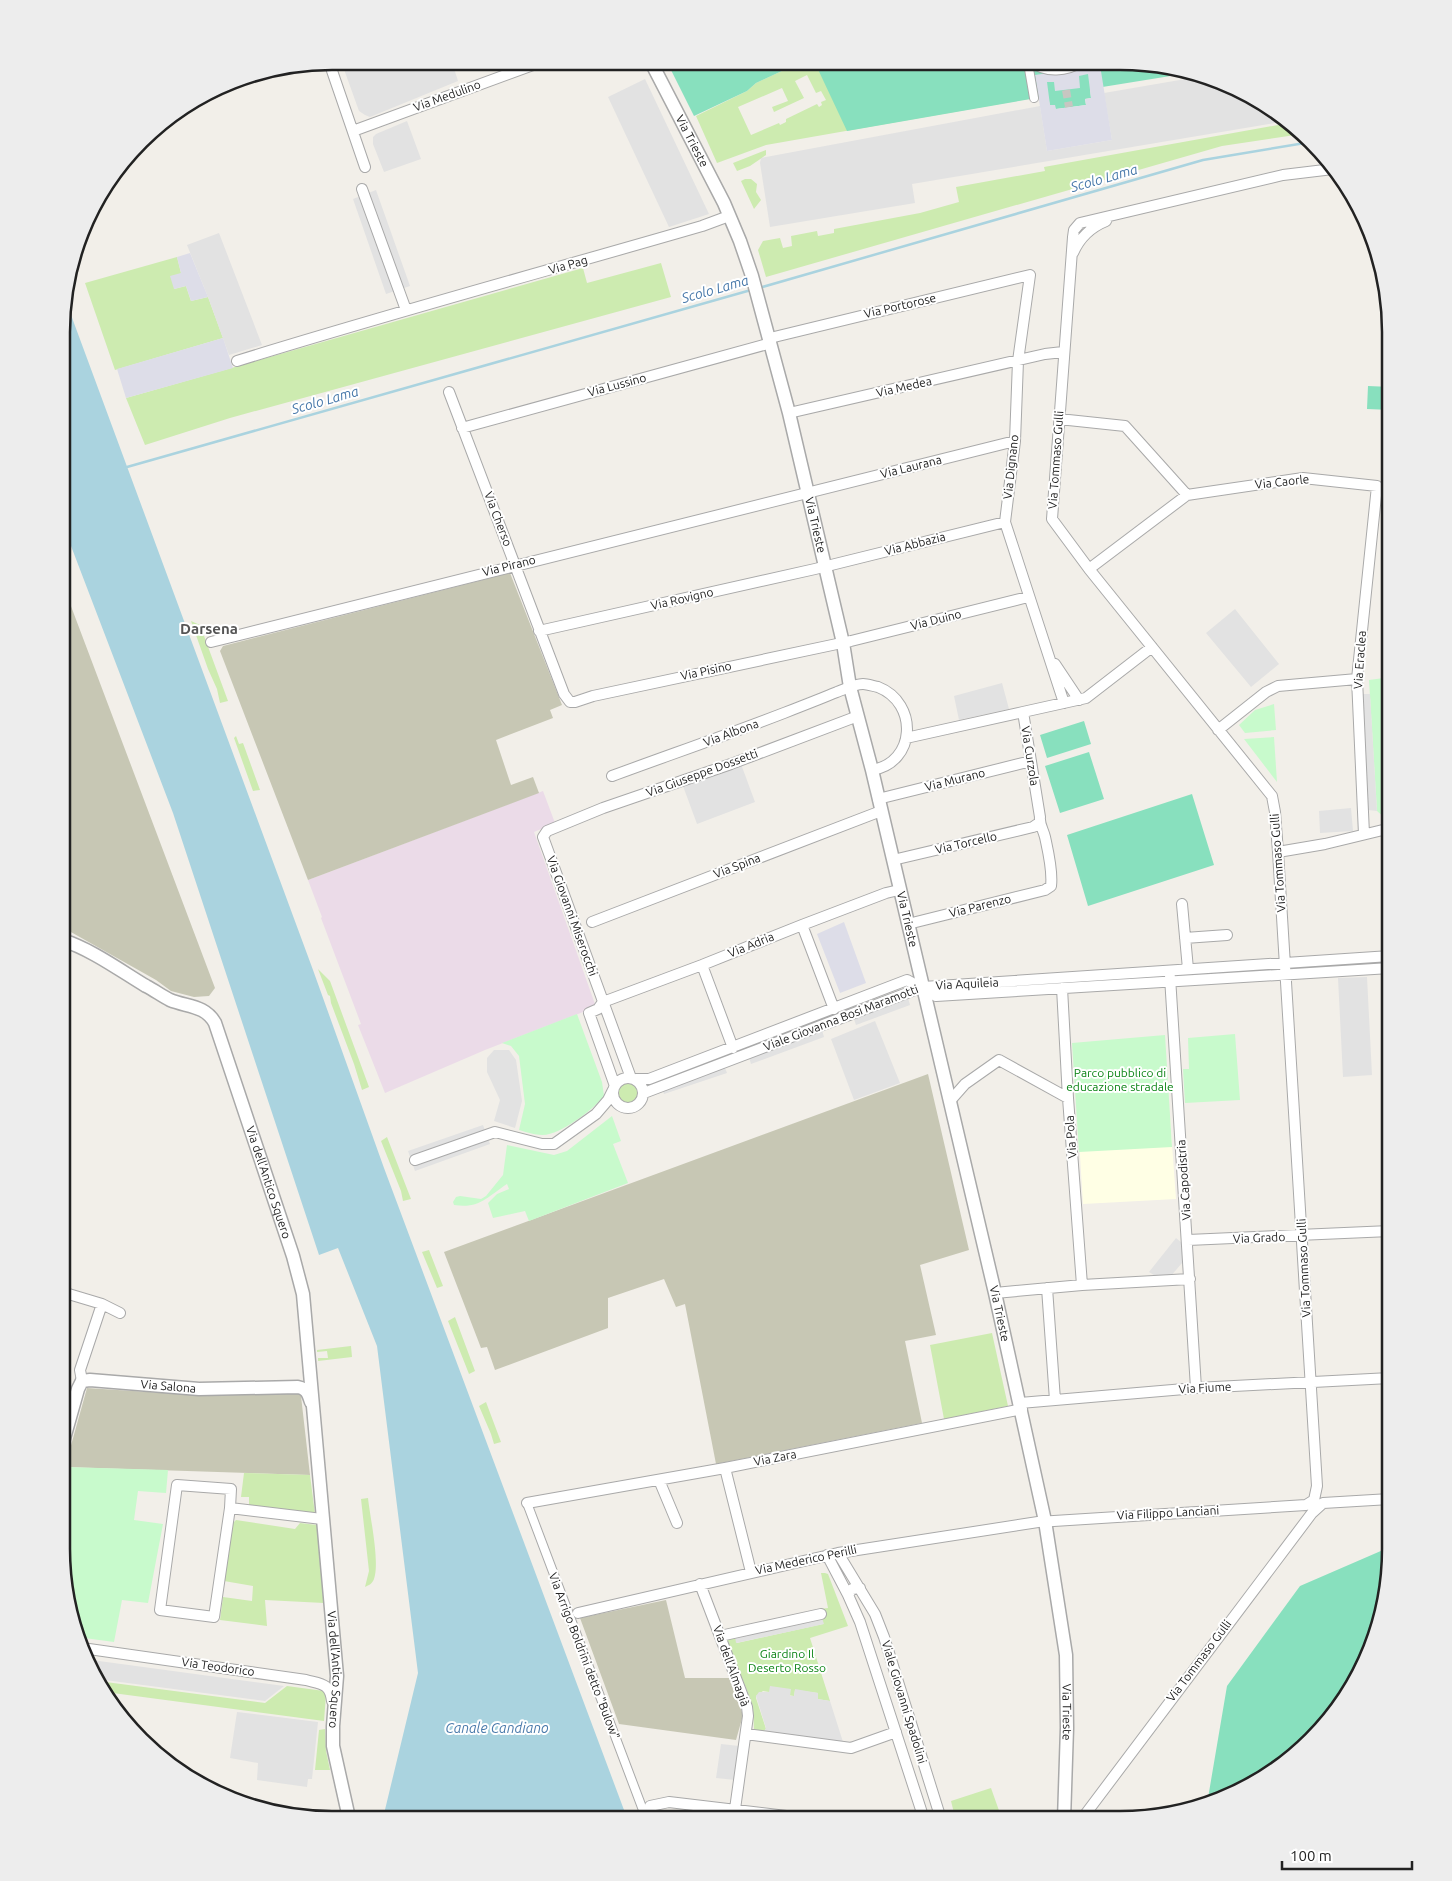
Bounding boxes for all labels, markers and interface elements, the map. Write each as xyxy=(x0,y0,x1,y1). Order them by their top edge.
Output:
street label: Via Medulino xyxy=(411,77,482,114)
street label: Via Trieste xyxy=(674,113,711,169)
water label: Scolo Lama xyxy=(1068,161,1140,195)
street label: Via Pag xyxy=(547,253,589,276)
water label: Scolo Lama xyxy=(679,272,751,306)
street label: Via Portorose xyxy=(863,291,937,320)
street label: Via Lussino xyxy=(586,370,648,399)
street label: Via Medea xyxy=(875,374,933,399)
water label: Scolo Lama xyxy=(289,383,361,417)
street label: Via Tommaso Gulli xyxy=(1046,410,1065,510)
street label: Via Dignano xyxy=(1001,434,1020,500)
street label: Via Laurana xyxy=(879,453,943,480)
street label: Via Caorle xyxy=(1254,472,1310,491)
street label: Via Cherso xyxy=(482,490,515,548)
street label: Via Trieste xyxy=(803,496,829,554)
street label: Via Abbazia xyxy=(883,530,947,557)
street label: Via Pirano xyxy=(481,553,537,578)
street label: Via Rovigno xyxy=(649,585,714,612)
street label: Via Duino xyxy=(909,607,963,632)
district label: Darsena xyxy=(180,620,238,637)
street label: Via Eraclea xyxy=(1351,630,1368,690)
street label: Via Pisino xyxy=(679,659,733,682)
street label: Via Albona xyxy=(701,717,760,749)
street label: Via Curzola xyxy=(1019,725,1042,787)
street label: Via Giuseppe Dossetti xyxy=(644,746,759,799)
street label: Via Murano xyxy=(923,766,986,793)
street label: Via Tommaso Gulli xyxy=(1268,813,1287,913)
street label: Via Torcello xyxy=(934,829,998,856)
street label: Via Spina xyxy=(712,851,762,880)
street label: Via Giovanni Miserocchi xyxy=(545,854,600,978)
street label: Via Trieste xyxy=(895,890,920,948)
street label: Via Parenzo xyxy=(947,892,1012,920)
street label: Via Adria xyxy=(726,929,776,960)
street label: Via Aquileia xyxy=(935,975,999,992)
street label: Viale Giovanna Bosi Maramotti xyxy=(762,982,920,1053)
park label: Parco pubblico di educazione stradale xyxy=(1066,1066,1174,1093)
street label: Via Pola xyxy=(1063,1115,1078,1159)
street label: Via dell'Antico Squero xyxy=(244,1124,294,1240)
street label: Via Capodistria xyxy=(1174,1139,1193,1221)
street label: Via Tommaso Gulli xyxy=(1294,1218,1313,1318)
street label: Via Grado xyxy=(1232,1230,1285,1245)
street label: Via Trieste xyxy=(987,1284,1012,1343)
street label: Via Salona xyxy=(140,1377,197,1395)
street label: Via Fiume xyxy=(1178,1380,1232,1395)
street label: Via Zara xyxy=(752,1447,798,1468)
street label: Via Filippo Lanciani xyxy=(1116,1503,1220,1522)
street label: Via Mederico Perilli xyxy=(754,1542,858,1577)
street label: Via Arrigo Boldrini detto "Bulow" xyxy=(547,1571,622,1741)
street label: Via dell'Antico Squero xyxy=(325,1610,344,1729)
street label: Via Tommaso Gulli xyxy=(1164,1617,1234,1704)
street label: Via dell'Almagià xyxy=(711,1624,752,1708)
street label: Viale Giovanni Spadolini xyxy=(880,1639,929,1765)
park label: Giardino Il Deserto Rosso xyxy=(748,1647,826,1674)
street label: Via Teodorico xyxy=(181,1655,255,1678)
street label: Via Trieste xyxy=(1060,1684,1074,1741)
water label: Canale Candiano xyxy=(445,1720,549,1736)
scale bar xyxy=(1282,1838,1412,1870)
text: 100 m xyxy=(1290,1847,1332,1864)

